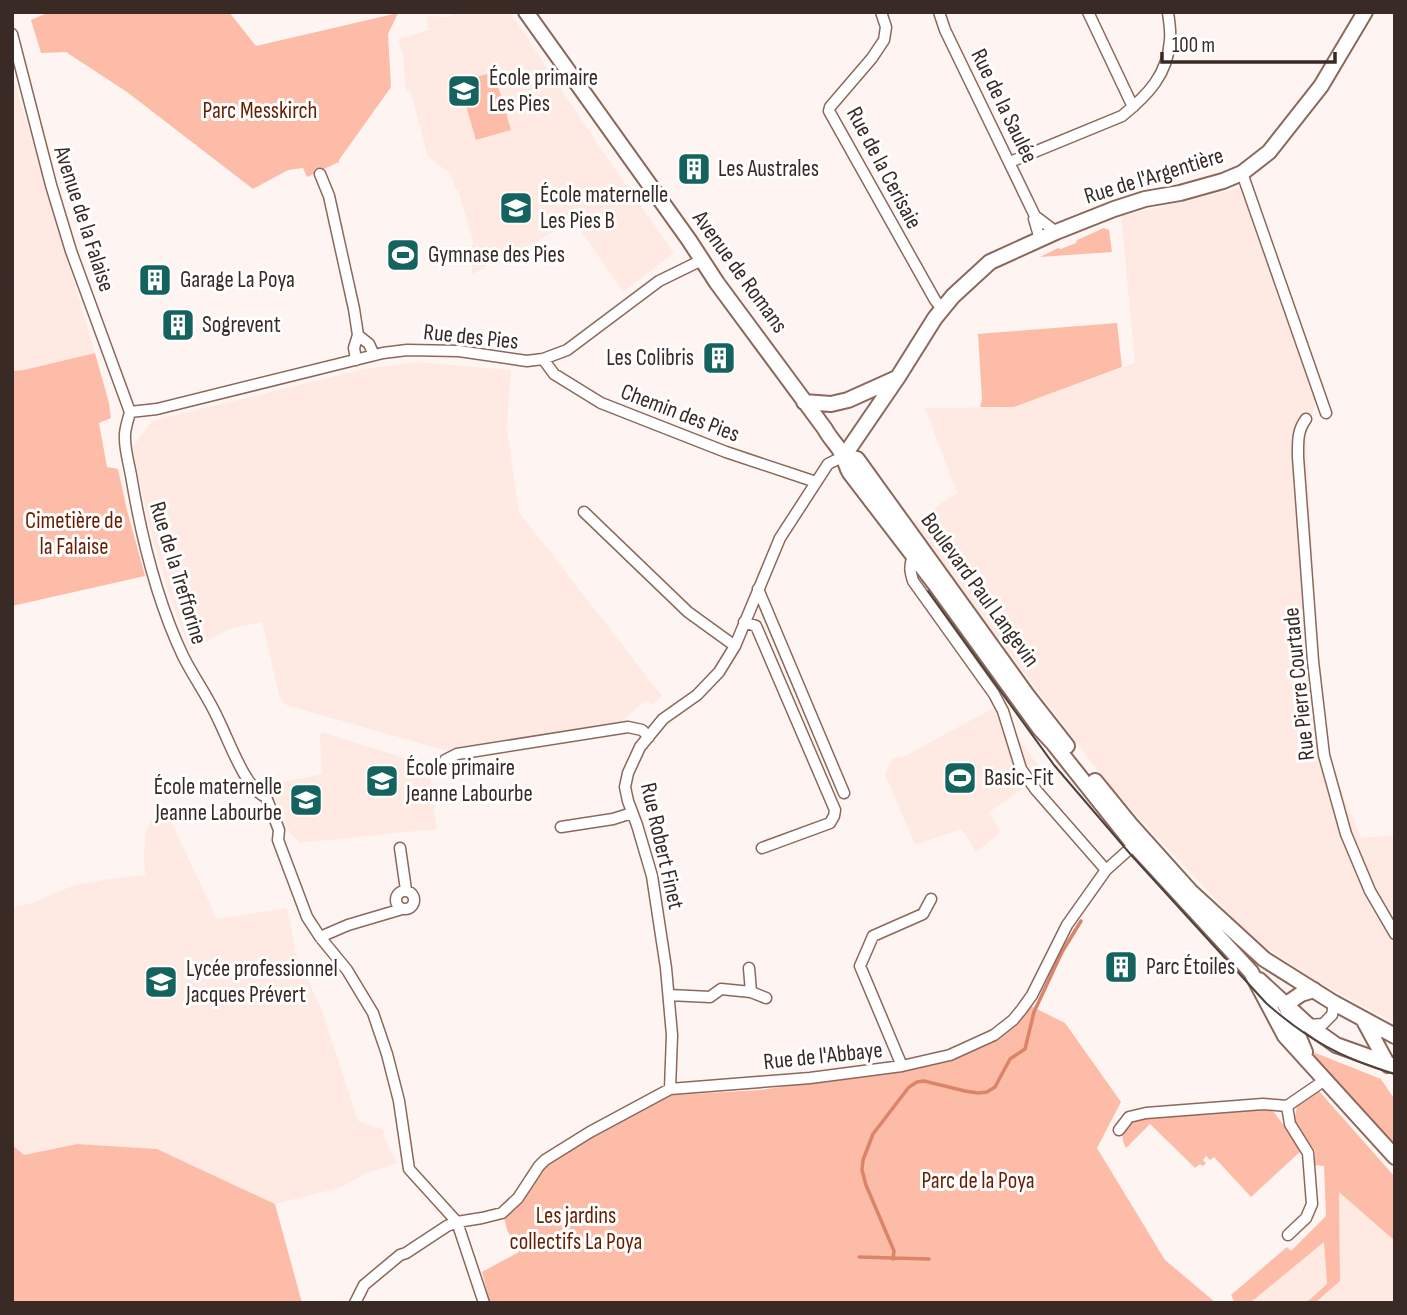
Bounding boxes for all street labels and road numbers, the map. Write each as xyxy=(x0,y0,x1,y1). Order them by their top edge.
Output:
street label: Rue de la Saulée xyxy=(964,44,1044,168)
street label: Rue de la Cerisaie xyxy=(840,102,928,234)
street label: Avenue de la Falaise xyxy=(47,142,121,295)
street label: Rue de l'Argentière xyxy=(1081,142,1227,210)
street label: Avenue de Romans xyxy=(686,205,794,338)
street label: Rue des Pies xyxy=(422,318,520,356)
street label: Chemin des Pies xyxy=(617,378,743,448)
street label: Rue de la Trefforine xyxy=(143,498,213,648)
street label: Boulevard Paul Langevin xyxy=(915,507,1045,673)
street label: Rue Pierre Courtade xyxy=(1277,606,1321,762)
street label: Rue Robert Finet xyxy=(634,780,690,912)
street label: Rue de l'Abbaye xyxy=(762,1036,884,1076)

